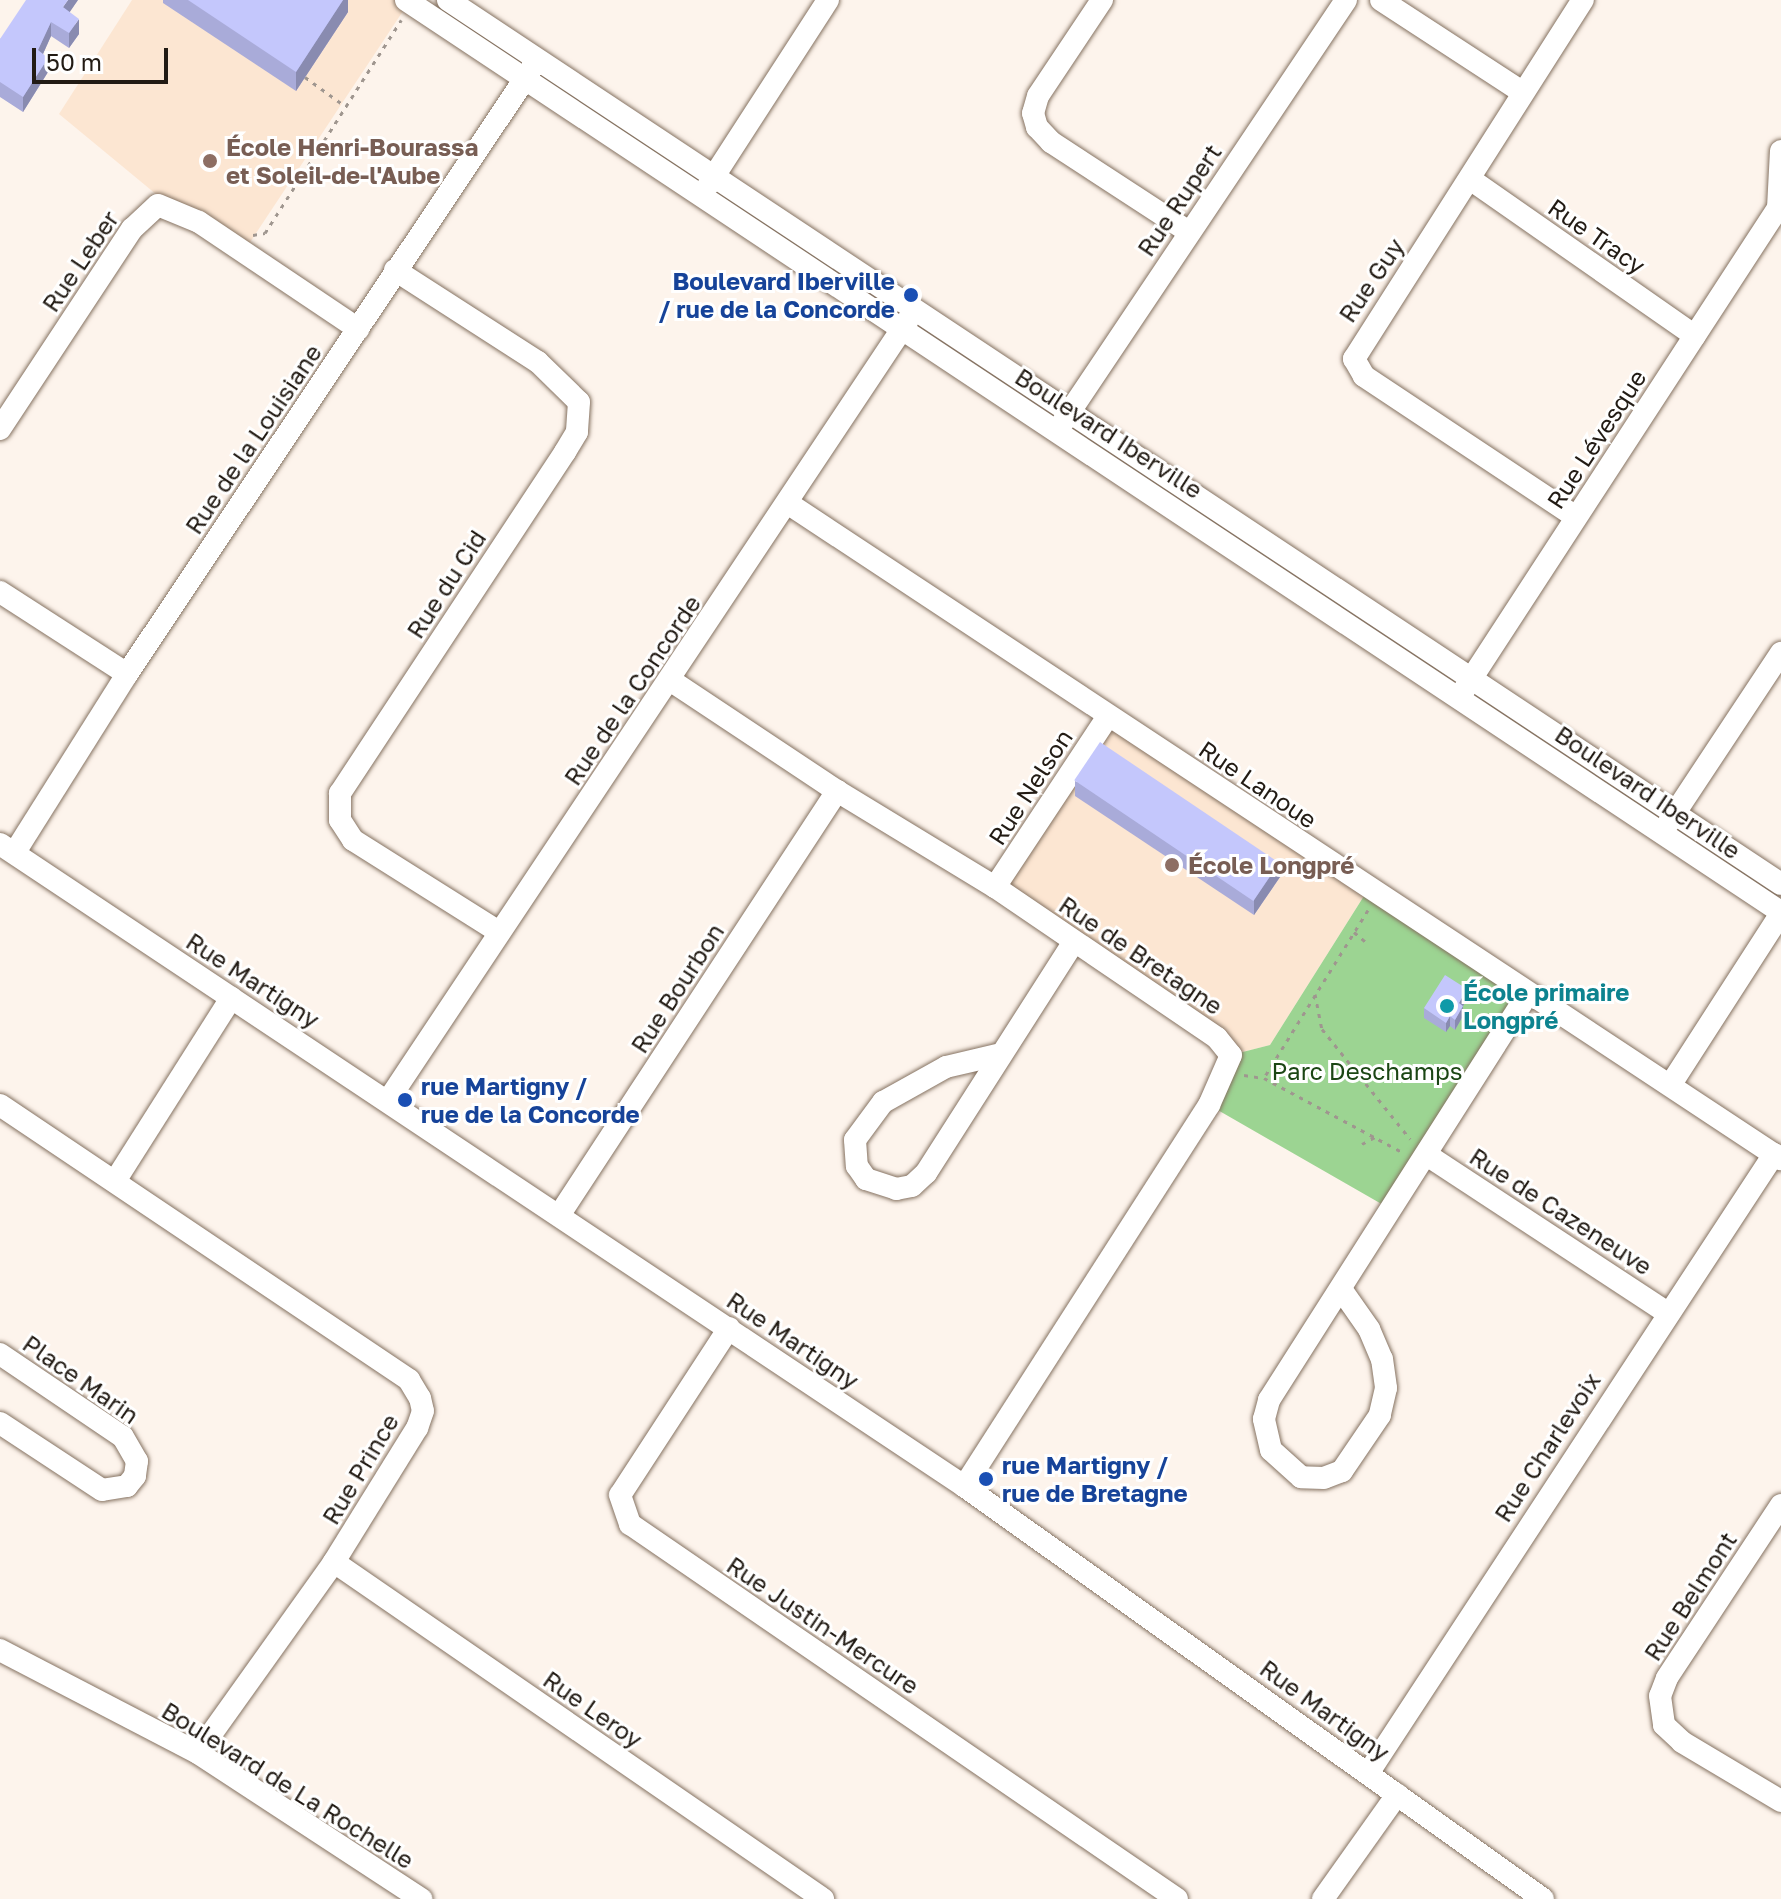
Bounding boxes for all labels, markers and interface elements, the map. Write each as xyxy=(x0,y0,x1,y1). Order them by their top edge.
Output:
scale bar xyxy=(36,32,172,82)
text: 50 m xyxy=(46,47,102,76)
place label: École Henri-Bourassa et Soleil-de-l'Aube xyxy=(226,133,478,189)
street label: Rue Rupert xyxy=(1131,139,1227,261)
marker: École Henri-Bourassa et Soleil-de-l'Aube xyxy=(201,152,219,170)
street label: Rue Tracy xyxy=(1543,192,1651,280)
street label: Rue Leber xyxy=(36,205,124,317)
street label: Rue Guy xyxy=(1332,233,1410,327)
place label: Boulevard Iberville / rue de la Concorde xyxy=(659,267,895,323)
marker: Boulevard Iberville / rue de la Concorde xyxy=(902,286,920,304)
street label: Rue de la Louisiane xyxy=(179,339,327,539)
street label: Boulevard Iberville xyxy=(1010,362,1208,504)
street label: Rue Lévesque xyxy=(1540,364,1652,514)
street label: Rue du Cid xyxy=(400,525,492,643)
street label: Rue de la Concorde xyxy=(558,590,706,790)
street label: Boulevard Iberville xyxy=(1550,719,1746,865)
street label: Rue Nelson xyxy=(982,724,1078,850)
street label: Rue Lanoue xyxy=(1194,734,1322,834)
place label: École Longpré xyxy=(1188,851,1354,879)
marker: École Longpré xyxy=(1163,856,1181,874)
street label: Rue de Bretagne xyxy=(1054,890,1228,1020)
street label: Rue Bourbon xyxy=(624,918,730,1058)
street label: Rue Martigny xyxy=(181,926,325,1034)
place label: École primaire Longpré xyxy=(1463,978,1629,1034)
marker: École primaire Longpré xyxy=(1438,997,1456,1015)
park label: Parc Deschamps xyxy=(1272,1057,1462,1085)
place label: rue Martigny / rue de la Concorde xyxy=(421,1072,640,1128)
marker: rue Martigny / rue de la Concorde xyxy=(396,1091,414,1109)
street label: Rue de Cazeneuve xyxy=(1465,1141,1657,1281)
street label: Rue Martigny xyxy=(722,1285,864,1395)
street label: Place Marin xyxy=(18,1329,144,1429)
street label: Rue Charlevoix xyxy=(1488,1367,1606,1527)
street label: Rue Prince xyxy=(316,1409,404,1529)
place label: rue Martigny / rue de Bretagne xyxy=(1002,1451,1188,1507)
marker: rue Martigny / rue de Bretagne xyxy=(977,1470,995,1488)
street label: Rue Belmont xyxy=(1638,1526,1742,1666)
street label: Rue Justin-Mercure xyxy=(722,1550,924,1700)
street label: Rue Martigny xyxy=(1255,1653,1395,1767)
street label: Rue Leroy xyxy=(538,1664,648,1754)
street label: Boulevard de La Rochelle xyxy=(157,1696,419,1874)

